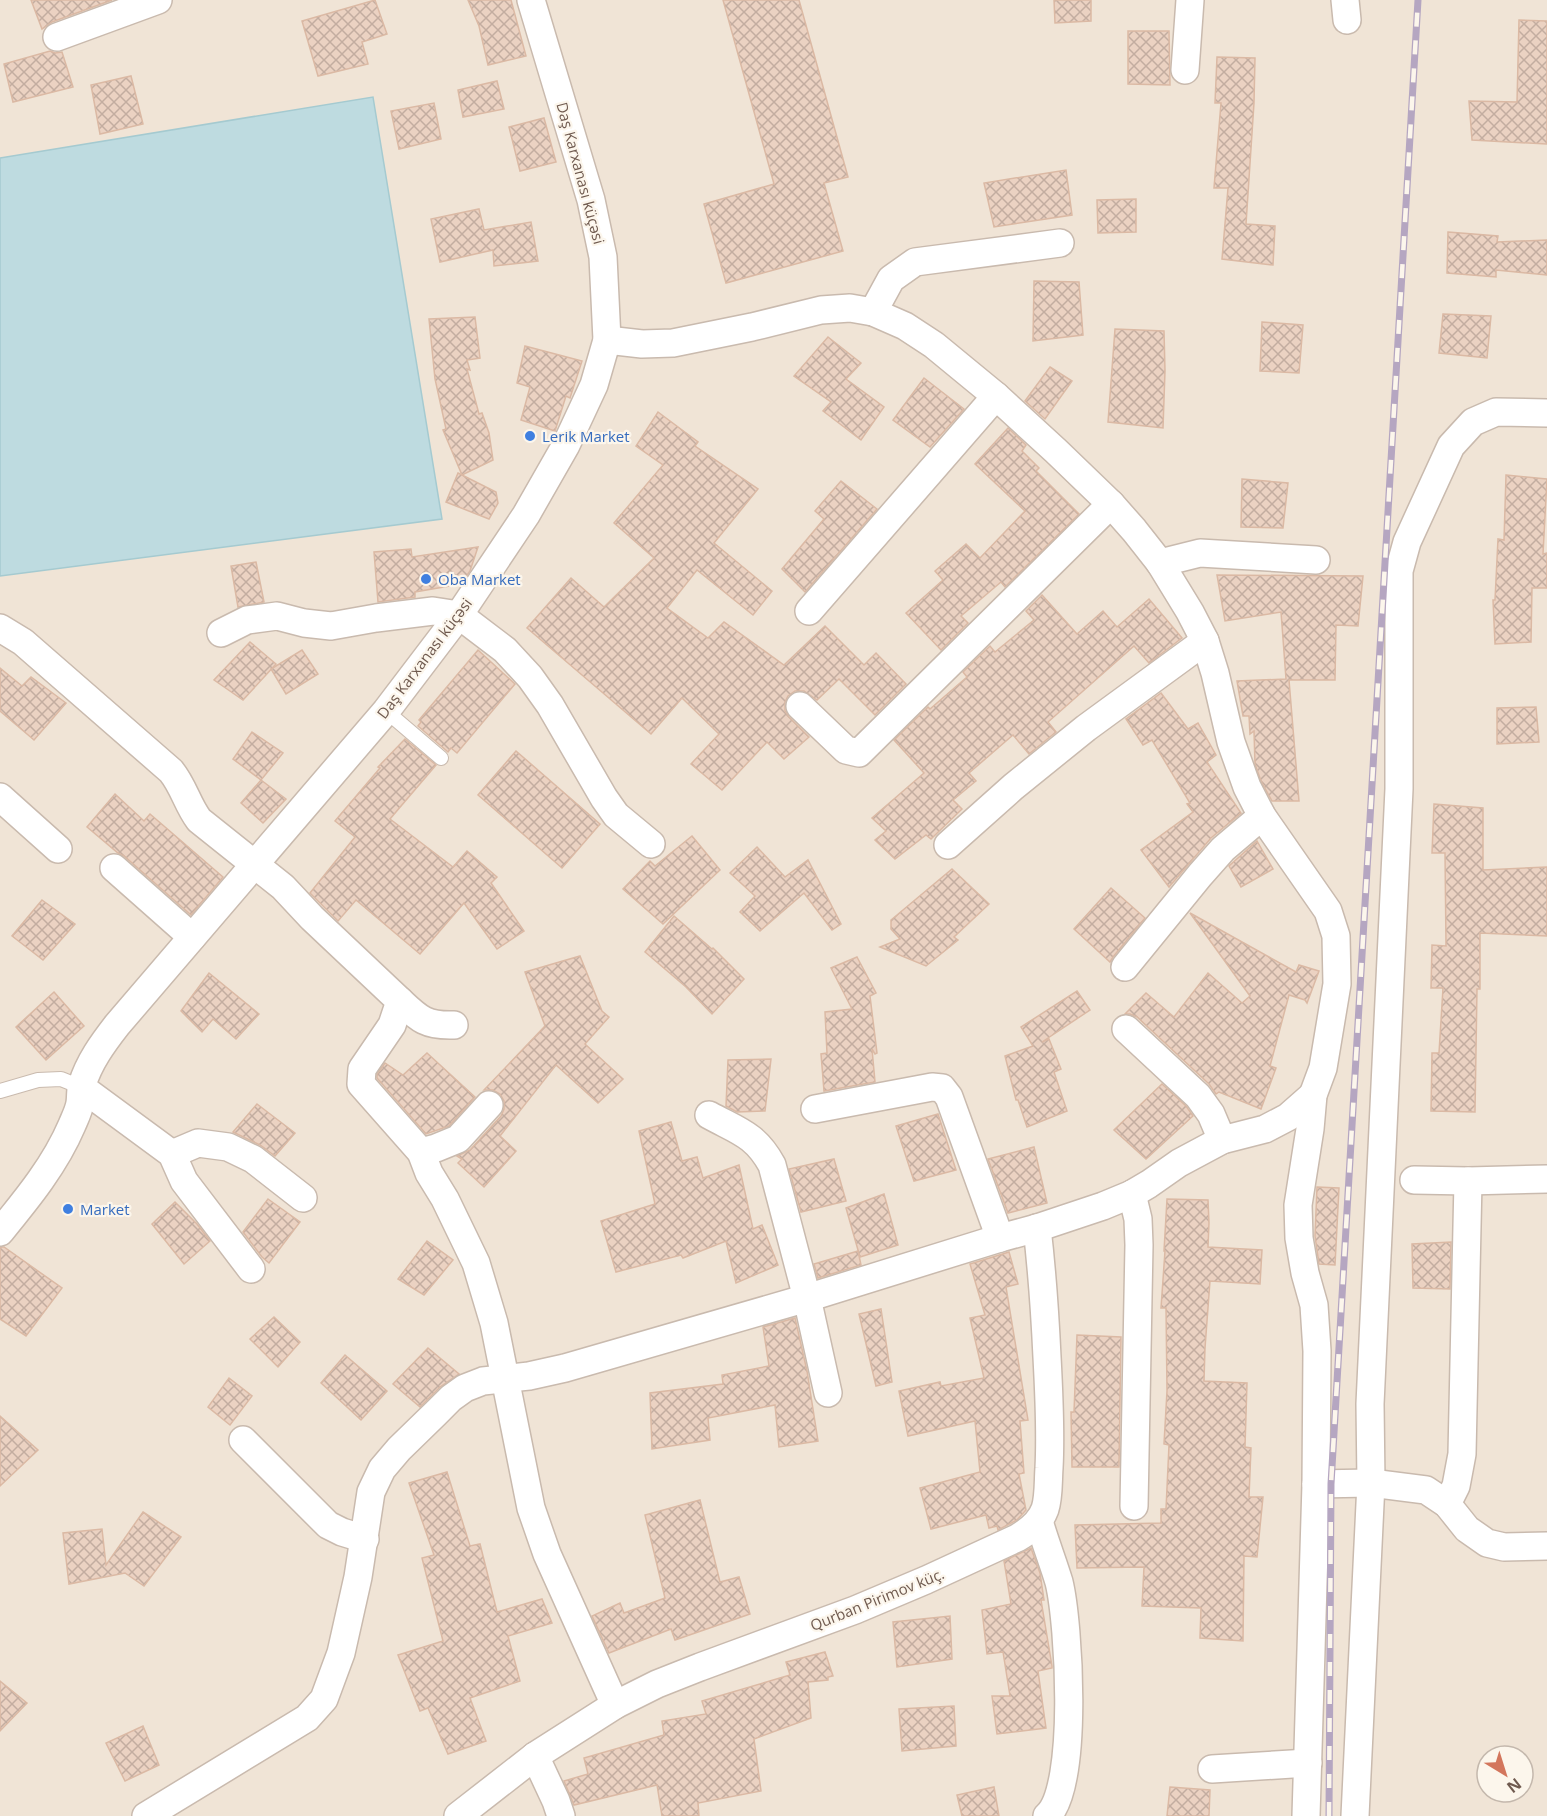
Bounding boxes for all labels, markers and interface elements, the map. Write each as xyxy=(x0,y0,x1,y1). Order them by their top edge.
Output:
street label: Daş Karxanası küçəsi xyxy=(552,100,610,246)
place label: Lerik Market xyxy=(542,426,630,446)
marker: Lerik Market xyxy=(523,429,537,443)
place label: Oba Market xyxy=(438,569,521,589)
marker: Oba Market xyxy=(419,572,433,586)
street label: Daş Karxanası küçəsi xyxy=(372,594,476,722)
place label: Market xyxy=(80,1199,130,1219)
marker: Market xyxy=(61,1202,75,1216)
street label: Qurban Pirimov küç. xyxy=(807,1563,947,1635)
north arrow xyxy=(1475,1744,1535,1804)
text: N xyxy=(1502,1773,1526,1798)

